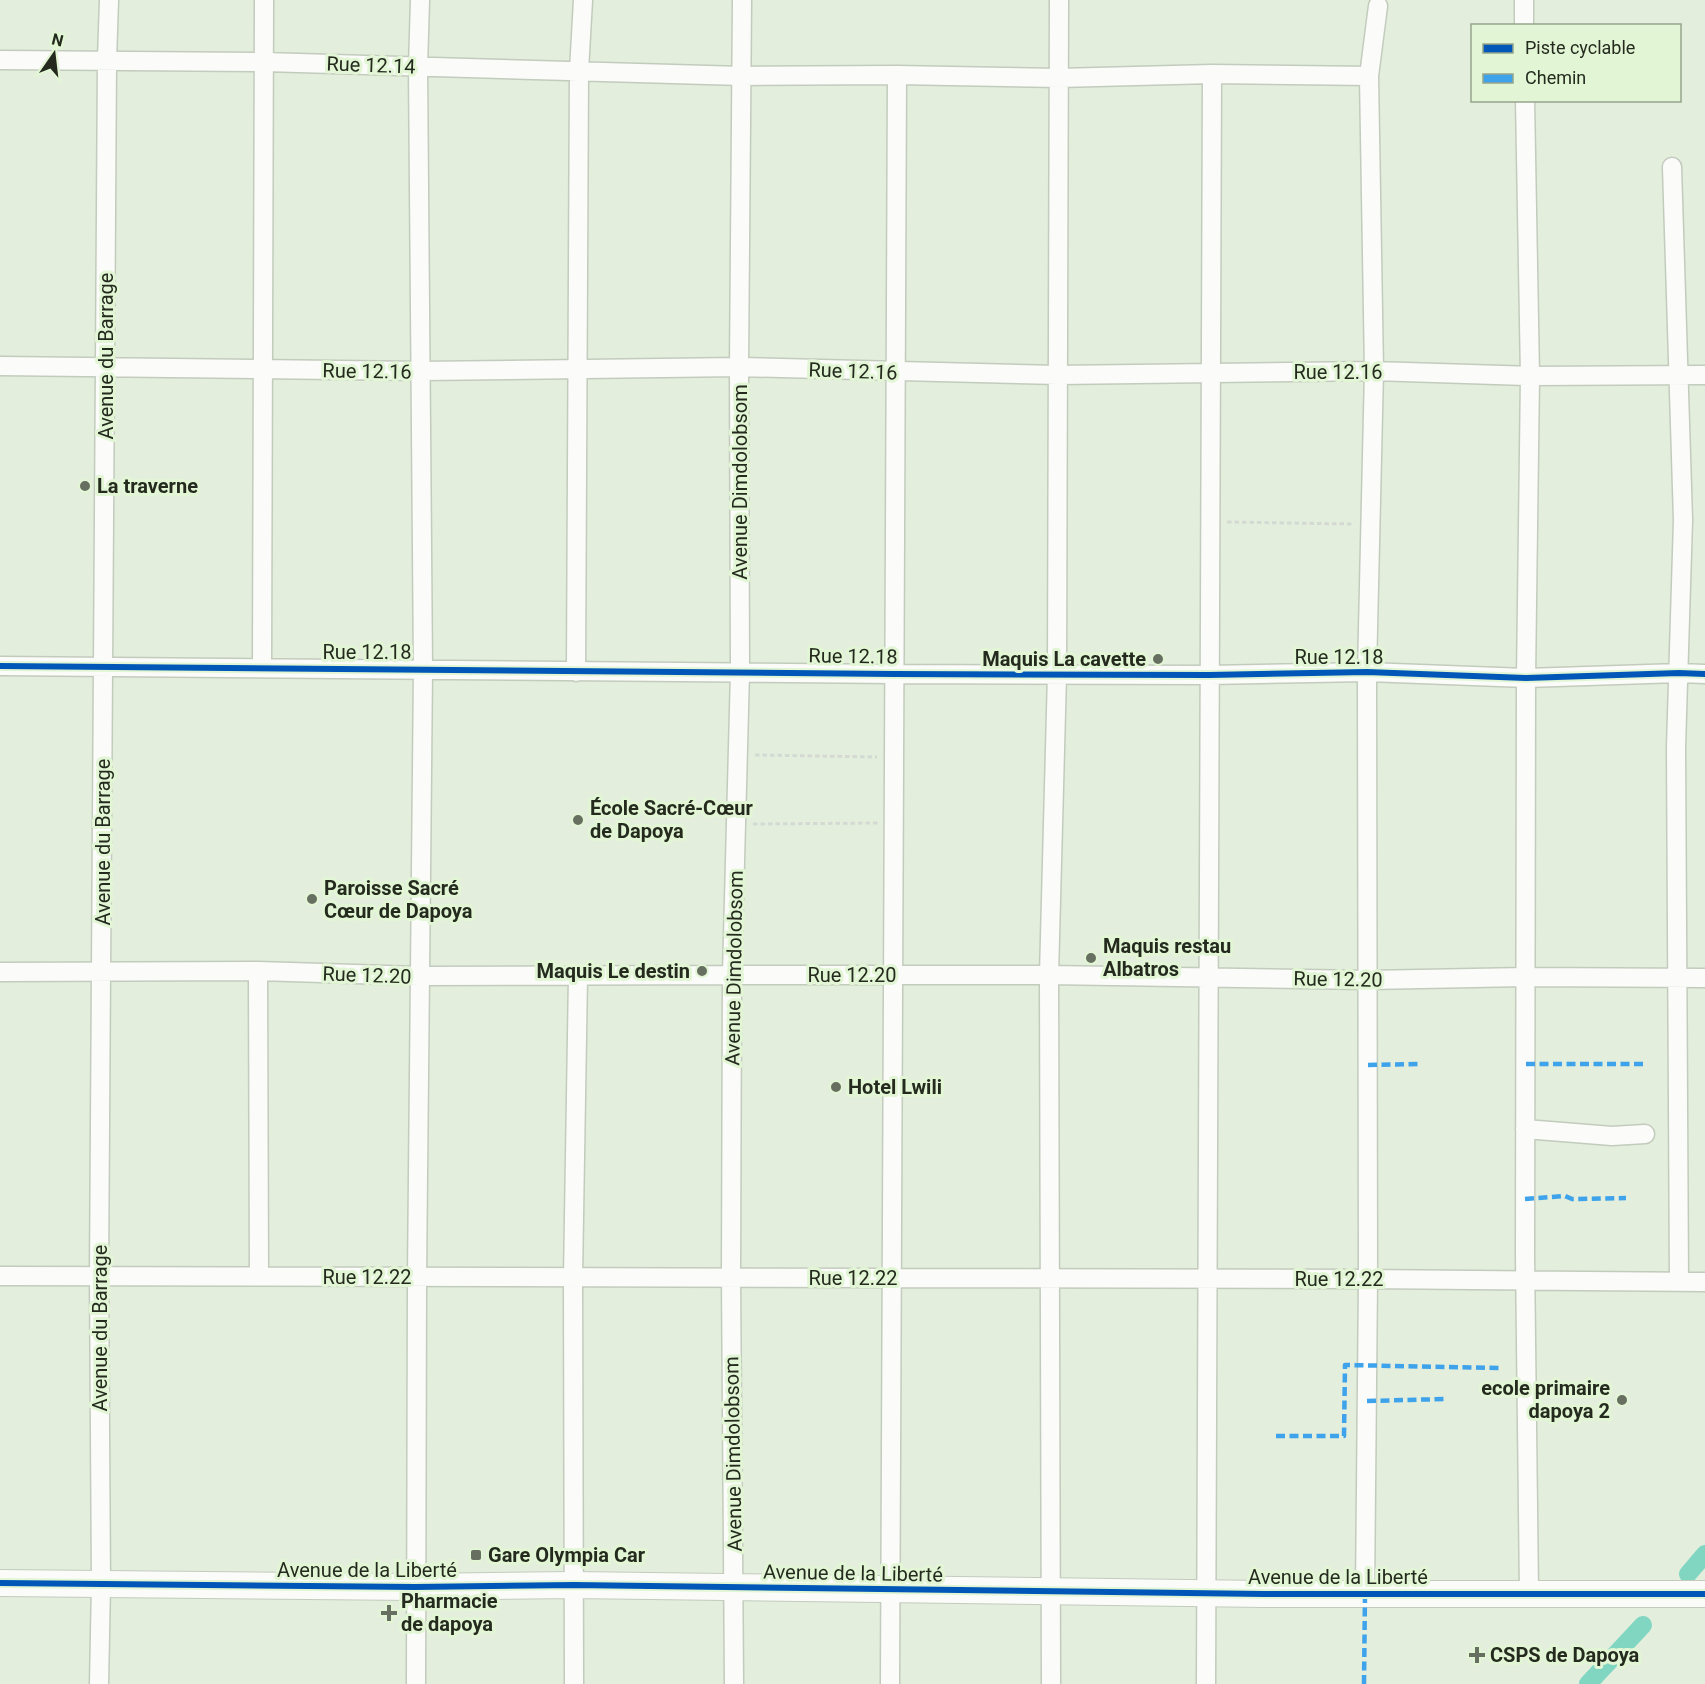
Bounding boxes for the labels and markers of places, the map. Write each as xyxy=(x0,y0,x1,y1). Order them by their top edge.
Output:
place label: La traverne xyxy=(97,474,198,498)
marker: La traverne xyxy=(78,479,92,493)
place label: Maquis La cavette xyxy=(982,647,1146,671)
marker: Maquis La cavette xyxy=(1151,652,1165,666)
place label: École Sacré-Cœur de Dapoya xyxy=(590,796,753,843)
marker: École Sacré-Cœur de Dapoya xyxy=(571,813,585,827)
place label: Paroisse Sacré Cœur de Dapoya xyxy=(324,876,473,923)
marker: Paroisse Sacré Cœur de Dapoya xyxy=(305,892,319,906)
place label: Maquis restau Albatros xyxy=(1103,934,1231,981)
marker: Maquis restau Albatros xyxy=(1084,951,1098,965)
place label: Maquis Le destin xyxy=(537,959,690,983)
marker: Maquis Le destin xyxy=(695,964,709,978)
place label: Hotel Lwili xyxy=(848,1075,942,1099)
marker: Hotel Lwili xyxy=(829,1080,843,1094)
place label: ecole primaire dapoya 2 xyxy=(1481,1376,1610,1423)
marker: ecole primaire dapoya 2 xyxy=(1615,1393,1629,1407)
place label: Gare Olympia Car xyxy=(488,1543,646,1567)
marker: Gare Olympia Car xyxy=(469,1548,483,1562)
place label: Pharmacie de dapoya xyxy=(401,1589,498,1636)
marker: Pharmacie de dapoya xyxy=(382,1606,396,1620)
place label: CSPS de Dapoya xyxy=(1490,1643,1640,1667)
marker: CSPS de Dapoya xyxy=(1468,1646,1486,1664)

